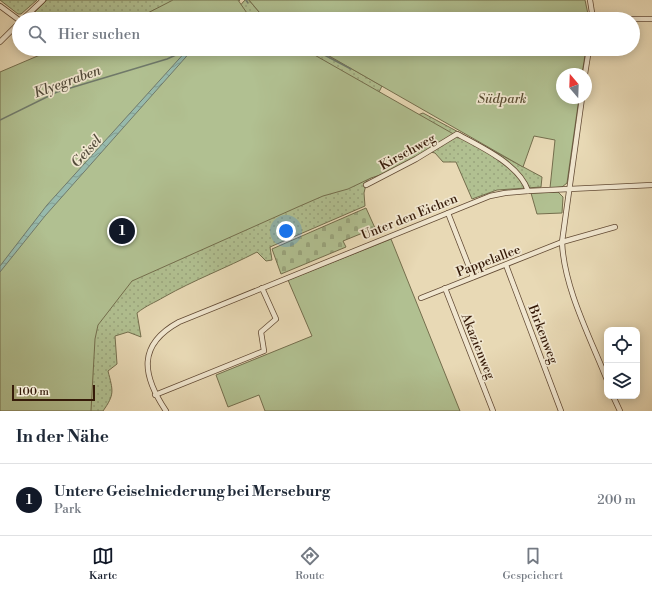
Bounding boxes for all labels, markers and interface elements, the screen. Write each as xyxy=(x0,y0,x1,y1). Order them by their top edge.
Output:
search box xyxy=(12,12,640,56)
icon: search xyxy=(26,23,48,45)
text: Hier suchen xyxy=(58,25,140,44)
water label: Klyegraben xyxy=(31,61,103,102)
north arrow xyxy=(556,68,592,104)
park label: Südpark xyxy=(478,91,527,107)
street label: Kirschweg xyxy=(377,130,438,174)
water label: Geisel xyxy=(67,131,106,172)
street label: Unter den Eichen xyxy=(359,190,460,244)
pin: 1 xyxy=(109,216,135,246)
your location xyxy=(276,221,296,241)
street label: Pappelallee xyxy=(454,241,523,281)
street label: Birkenweg xyxy=(524,302,562,366)
street label: Akazienweg xyxy=(457,310,499,382)
map controls xyxy=(604,327,640,399)
button: locate xyxy=(604,327,640,363)
button: layers xyxy=(604,363,640,399)
scale bar xyxy=(12,383,95,402)
text: 100 m xyxy=(18,385,49,399)
text: In der Nähe xyxy=(16,426,109,448)
text: Untere Geiselniederung bei Merseburg xyxy=(54,482,330,501)
text: 1 xyxy=(26,492,32,508)
text: 200 m xyxy=(597,492,636,508)
text: Park xyxy=(54,501,81,517)
tab: Karte xyxy=(89,545,117,583)
tab: Route xyxy=(295,545,325,583)
tab: Gespeichert xyxy=(502,545,563,583)

